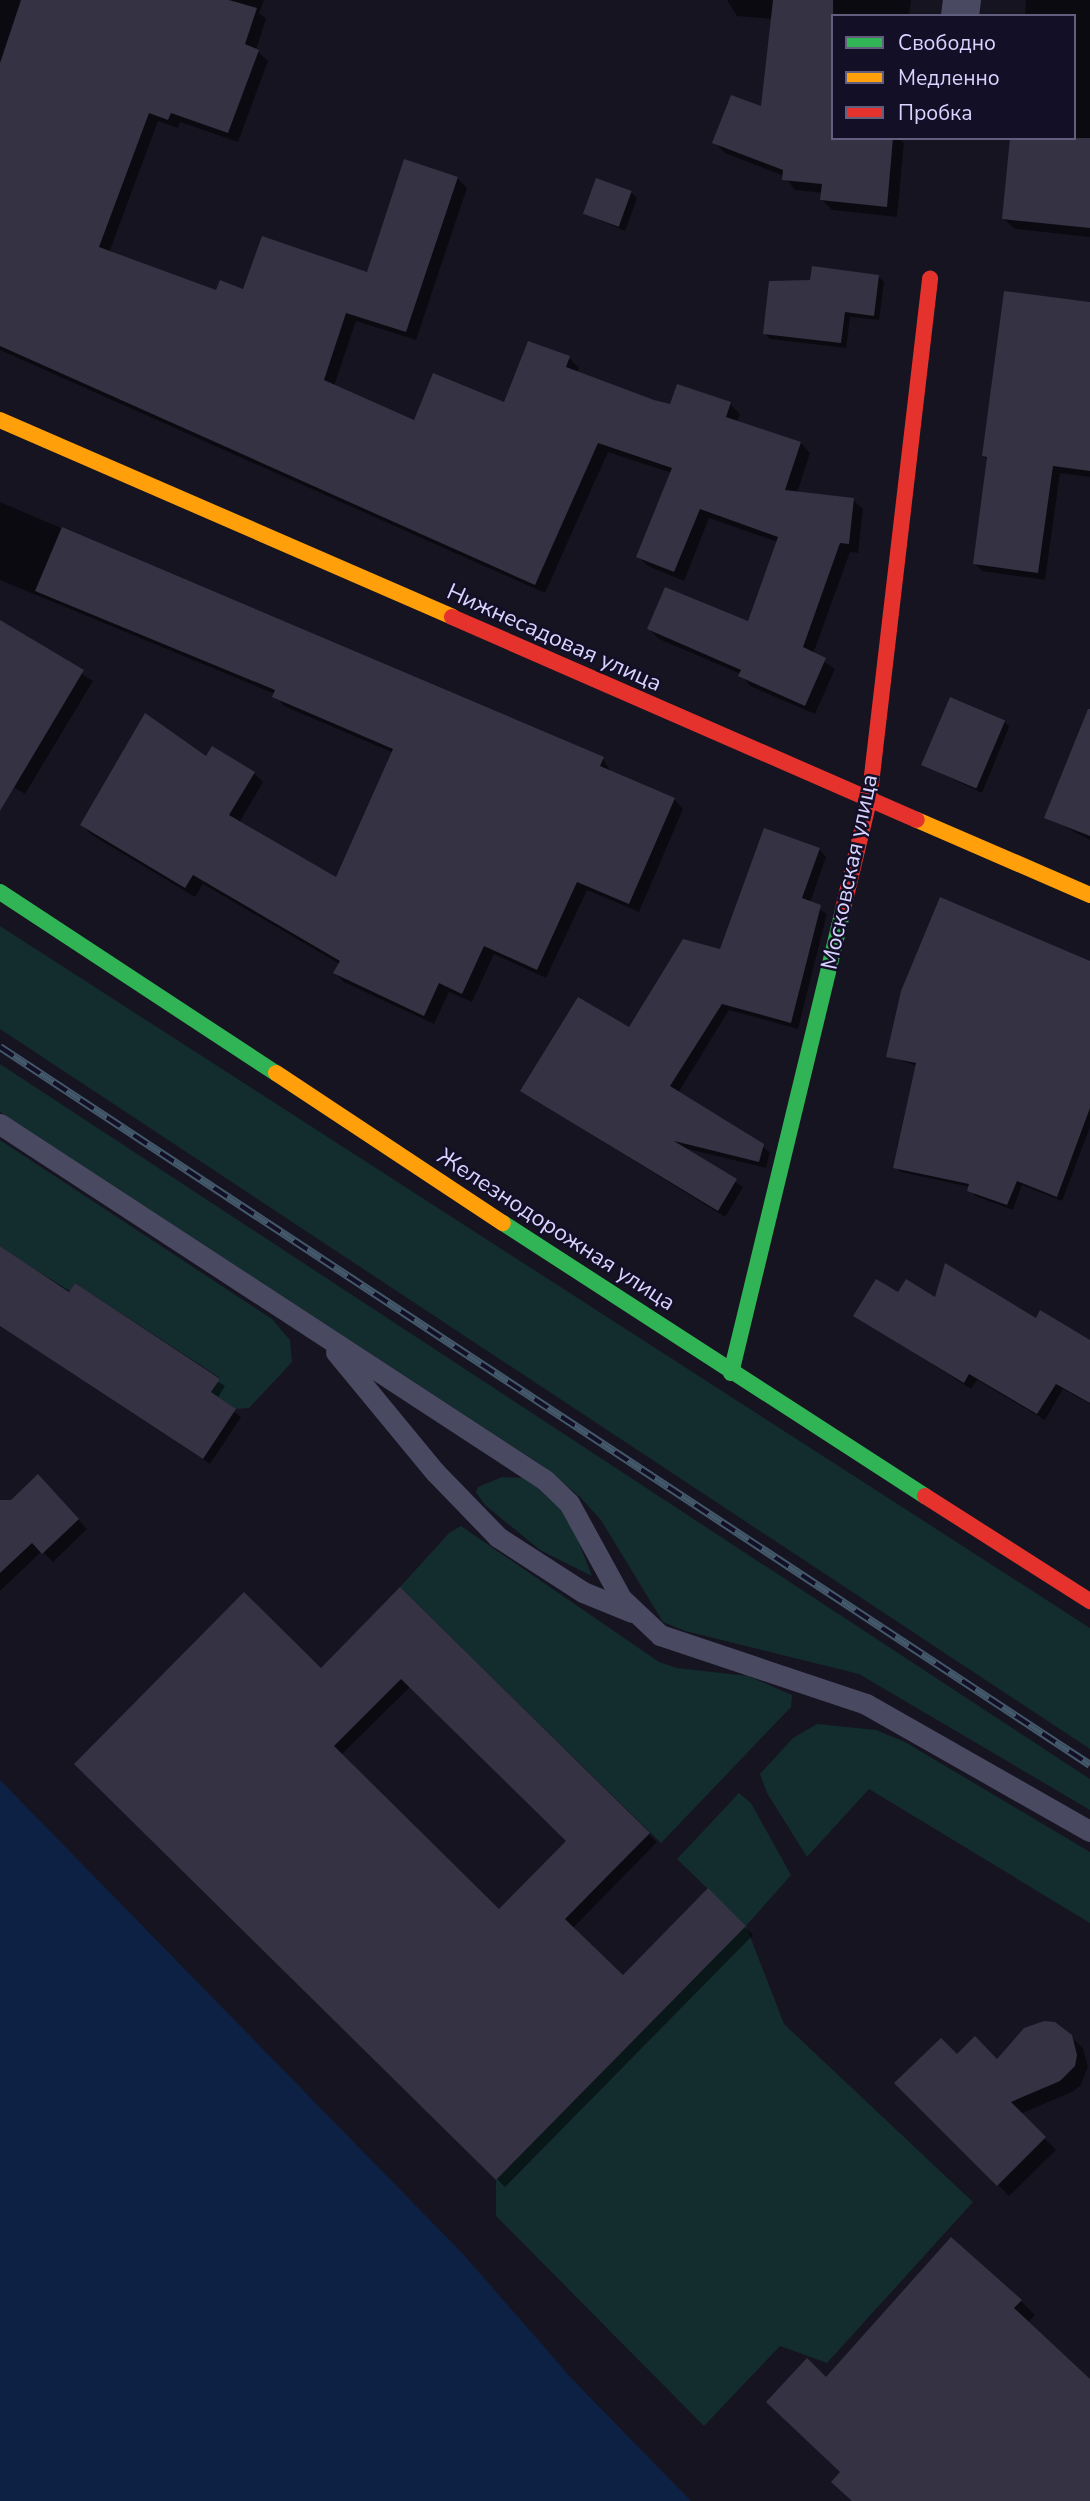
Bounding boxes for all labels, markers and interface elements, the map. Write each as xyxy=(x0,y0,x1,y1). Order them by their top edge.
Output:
legend xyxy=(831,14,1076,140)
text: Свободно xyxy=(898,29,996,57)
text: Медленно xyxy=(898,64,1000,92)
text: Пробка xyxy=(898,99,972,127)
street label: Нижнесадовая улица xyxy=(442,578,666,698)
street label: Московская улица xyxy=(816,772,884,972)
street label: Железнодорожная улица xyxy=(432,1143,680,1317)

